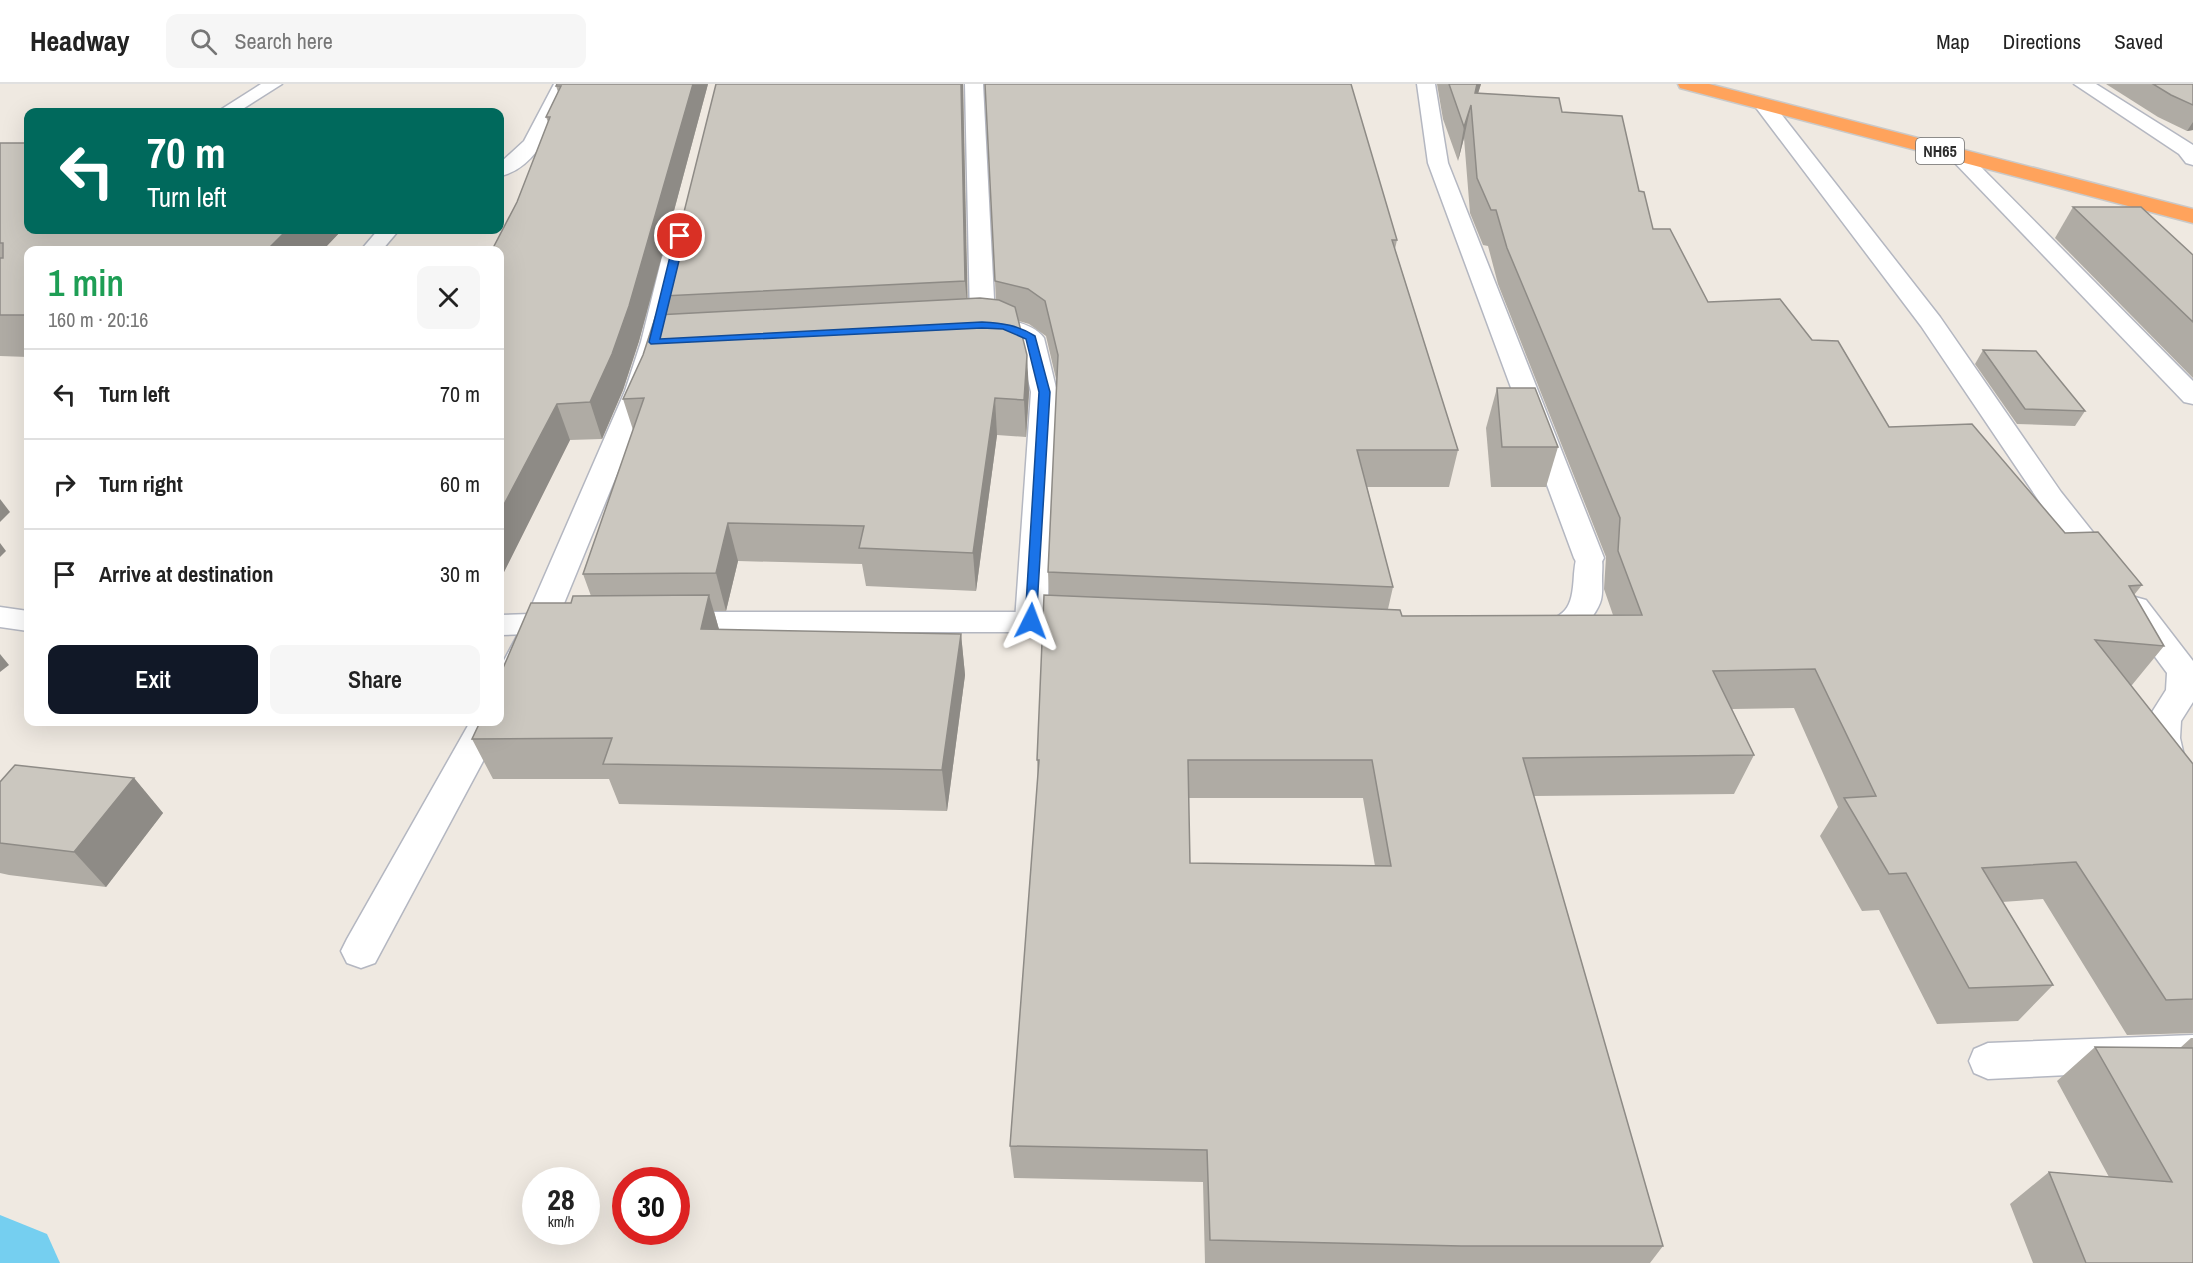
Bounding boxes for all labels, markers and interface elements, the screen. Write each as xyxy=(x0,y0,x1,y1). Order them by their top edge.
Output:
search box xyxy=(166,14,586,68)
text: Headway xyxy=(30,22,130,60)
icon: search xyxy=(187,25,220,58)
text: Search here xyxy=(235,26,333,56)
text: Map xyxy=(1936,27,1970,56)
text: Directions xyxy=(2003,27,2081,56)
text: Saved xyxy=(2114,27,2163,56)
text: 70 m xyxy=(147,125,226,181)
icon: left xyxy=(48,132,126,210)
road number: NH65 xyxy=(1916,138,1964,164)
text: Turn left xyxy=(147,179,226,215)
pin xyxy=(654,210,705,261)
icon: arrive xyxy=(663,219,696,252)
text: 1 min xyxy=(48,259,124,307)
button: close xyxy=(417,266,480,329)
text: 160 m · 20:16 xyxy=(48,306,148,333)
icon: left xyxy=(48,378,81,411)
text: Turn left xyxy=(99,379,170,409)
text: 70 m xyxy=(440,379,480,409)
icon: right xyxy=(48,468,81,501)
text: Turn right xyxy=(99,469,183,499)
text: 60 m xyxy=(440,469,480,499)
icon: arrive xyxy=(48,558,81,591)
text: Arrive at destination xyxy=(99,559,273,589)
text: 30 m xyxy=(440,559,480,589)
position arrow xyxy=(999,589,1063,653)
button: Exit xyxy=(48,645,258,714)
button: Share xyxy=(270,645,480,714)
speed limit sign: 30 xyxy=(612,1167,690,1245)
text: 28 xyxy=(547,1179,575,1219)
text: km/h xyxy=(548,1211,574,1232)

